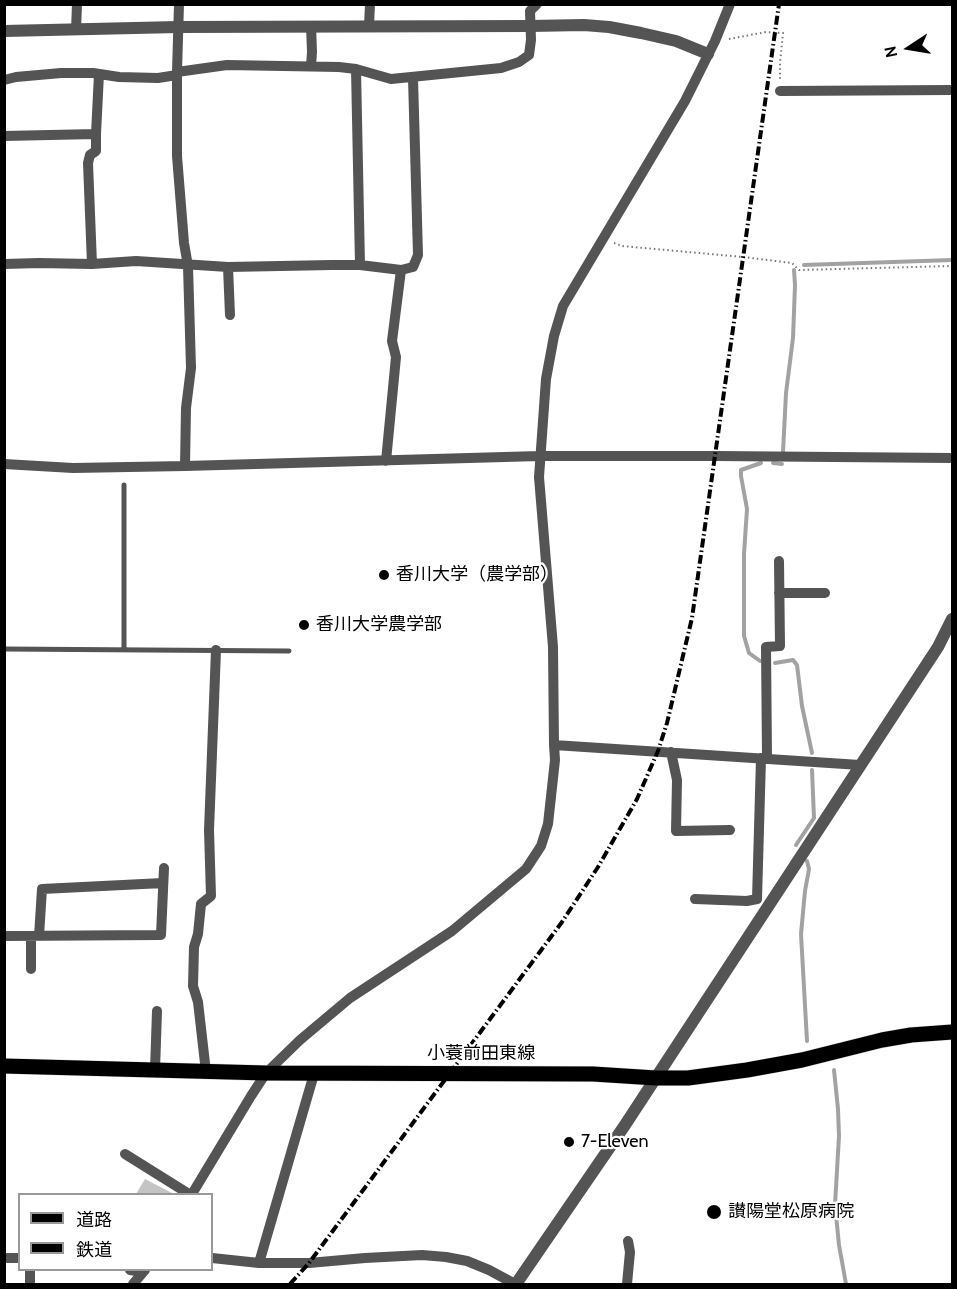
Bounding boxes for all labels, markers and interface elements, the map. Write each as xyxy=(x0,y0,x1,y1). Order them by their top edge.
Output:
north arrow xyxy=(879,18,939,78)
text: N xyxy=(880,44,901,59)
place label: 香川大学（農学部） xyxy=(396,564,558,586)
marker: 香川大学（農学部） xyxy=(377,568,391,582)
place label: 香川大学農学部 xyxy=(316,614,442,636)
marker: 香川大学農学部 xyxy=(297,618,311,632)
street label: 小蓑前田東線 xyxy=(427,1043,535,1065)
place label: 7-Eleven xyxy=(581,1131,649,1153)
marker: 7-Eleven xyxy=(562,1135,576,1149)
legend xyxy=(18,1193,213,1271)
place label: 讃陽堂松原病院 xyxy=(728,1201,854,1223)
marker: 讃陽堂松原病院 xyxy=(705,1203,723,1221)
text: 道路 xyxy=(76,1209,112,1231)
text: 鉄道 xyxy=(76,1239,112,1261)

